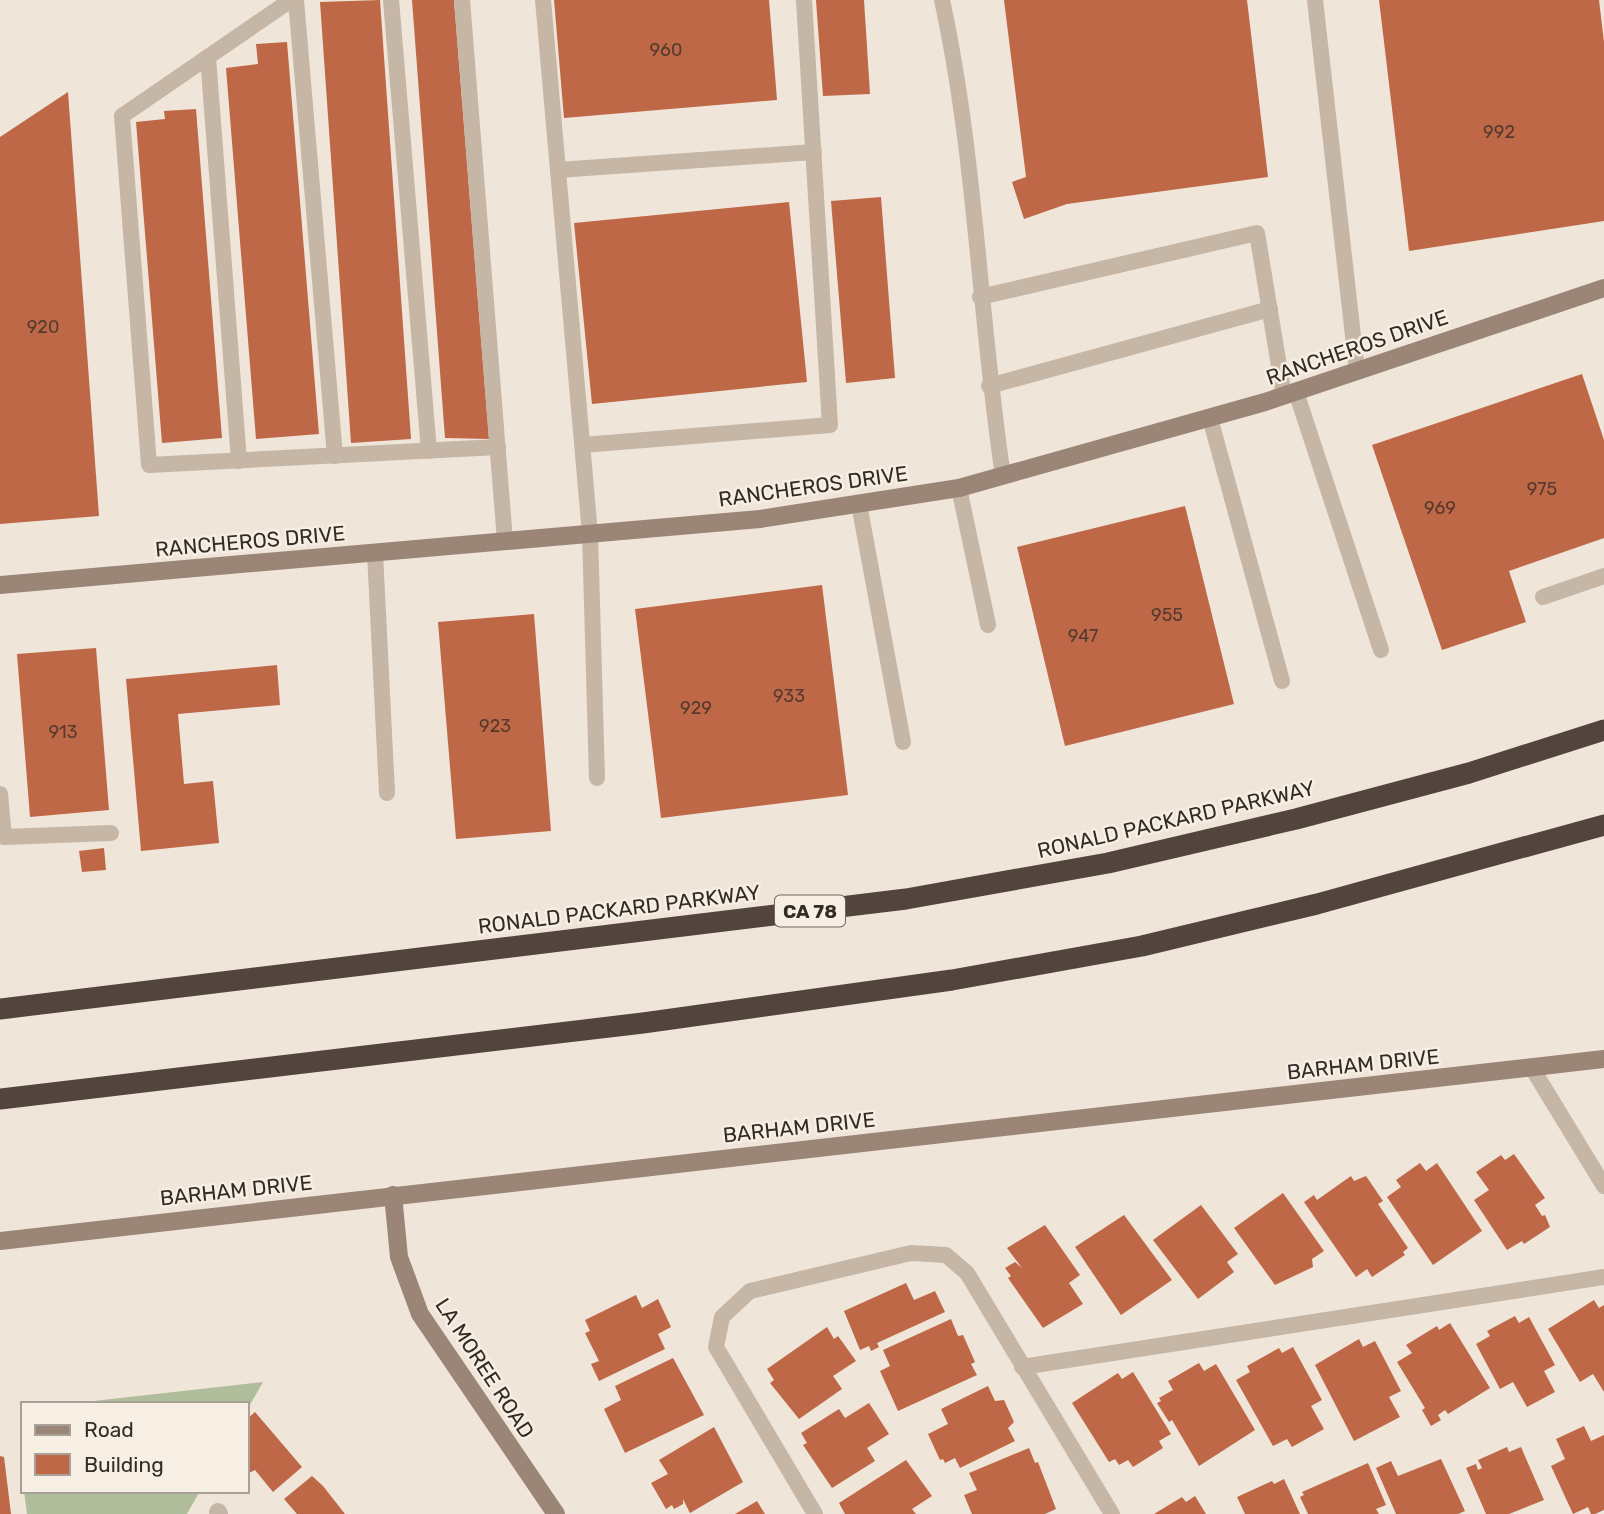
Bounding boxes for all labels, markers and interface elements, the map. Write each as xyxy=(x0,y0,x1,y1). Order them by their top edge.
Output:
house number: 960 xyxy=(650,39,682,61)
house number: 992 xyxy=(1483,121,1515,143)
street label: RANCHEROS DRIVE xyxy=(1263,304,1451,390)
house number: 920 xyxy=(27,316,59,338)
street label: RANCHEROS DRIVE xyxy=(717,460,909,512)
house number: 975 xyxy=(1527,478,1557,500)
house number: 969 xyxy=(1424,497,1456,519)
street label: RANCHEROS DRIVE xyxy=(154,520,346,562)
house number: 955 xyxy=(1151,604,1183,626)
house number: 947 xyxy=(1068,625,1098,647)
house number: 933 xyxy=(773,685,805,707)
house number: 929 xyxy=(680,697,712,719)
house number: 923 xyxy=(479,715,511,737)
house number: 913 xyxy=(48,721,78,743)
street label: RONALD PACKARD PARKWAY xyxy=(1035,775,1317,863)
street label: RONALD PACKARD PARKWAY xyxy=(477,879,761,939)
road number: CA 78 xyxy=(775,896,845,926)
street label: BARHAM DRIVE xyxy=(1286,1044,1440,1084)
street label: BARHAM DRIVE xyxy=(722,1107,876,1147)
street label: BARHAM DRIVE xyxy=(159,1170,313,1210)
street label: LA MOREE ROAD xyxy=(430,1293,540,1443)
legend xyxy=(21,1402,248,1493)
text: Road xyxy=(84,1417,134,1442)
text: Building xyxy=(84,1452,164,1477)

